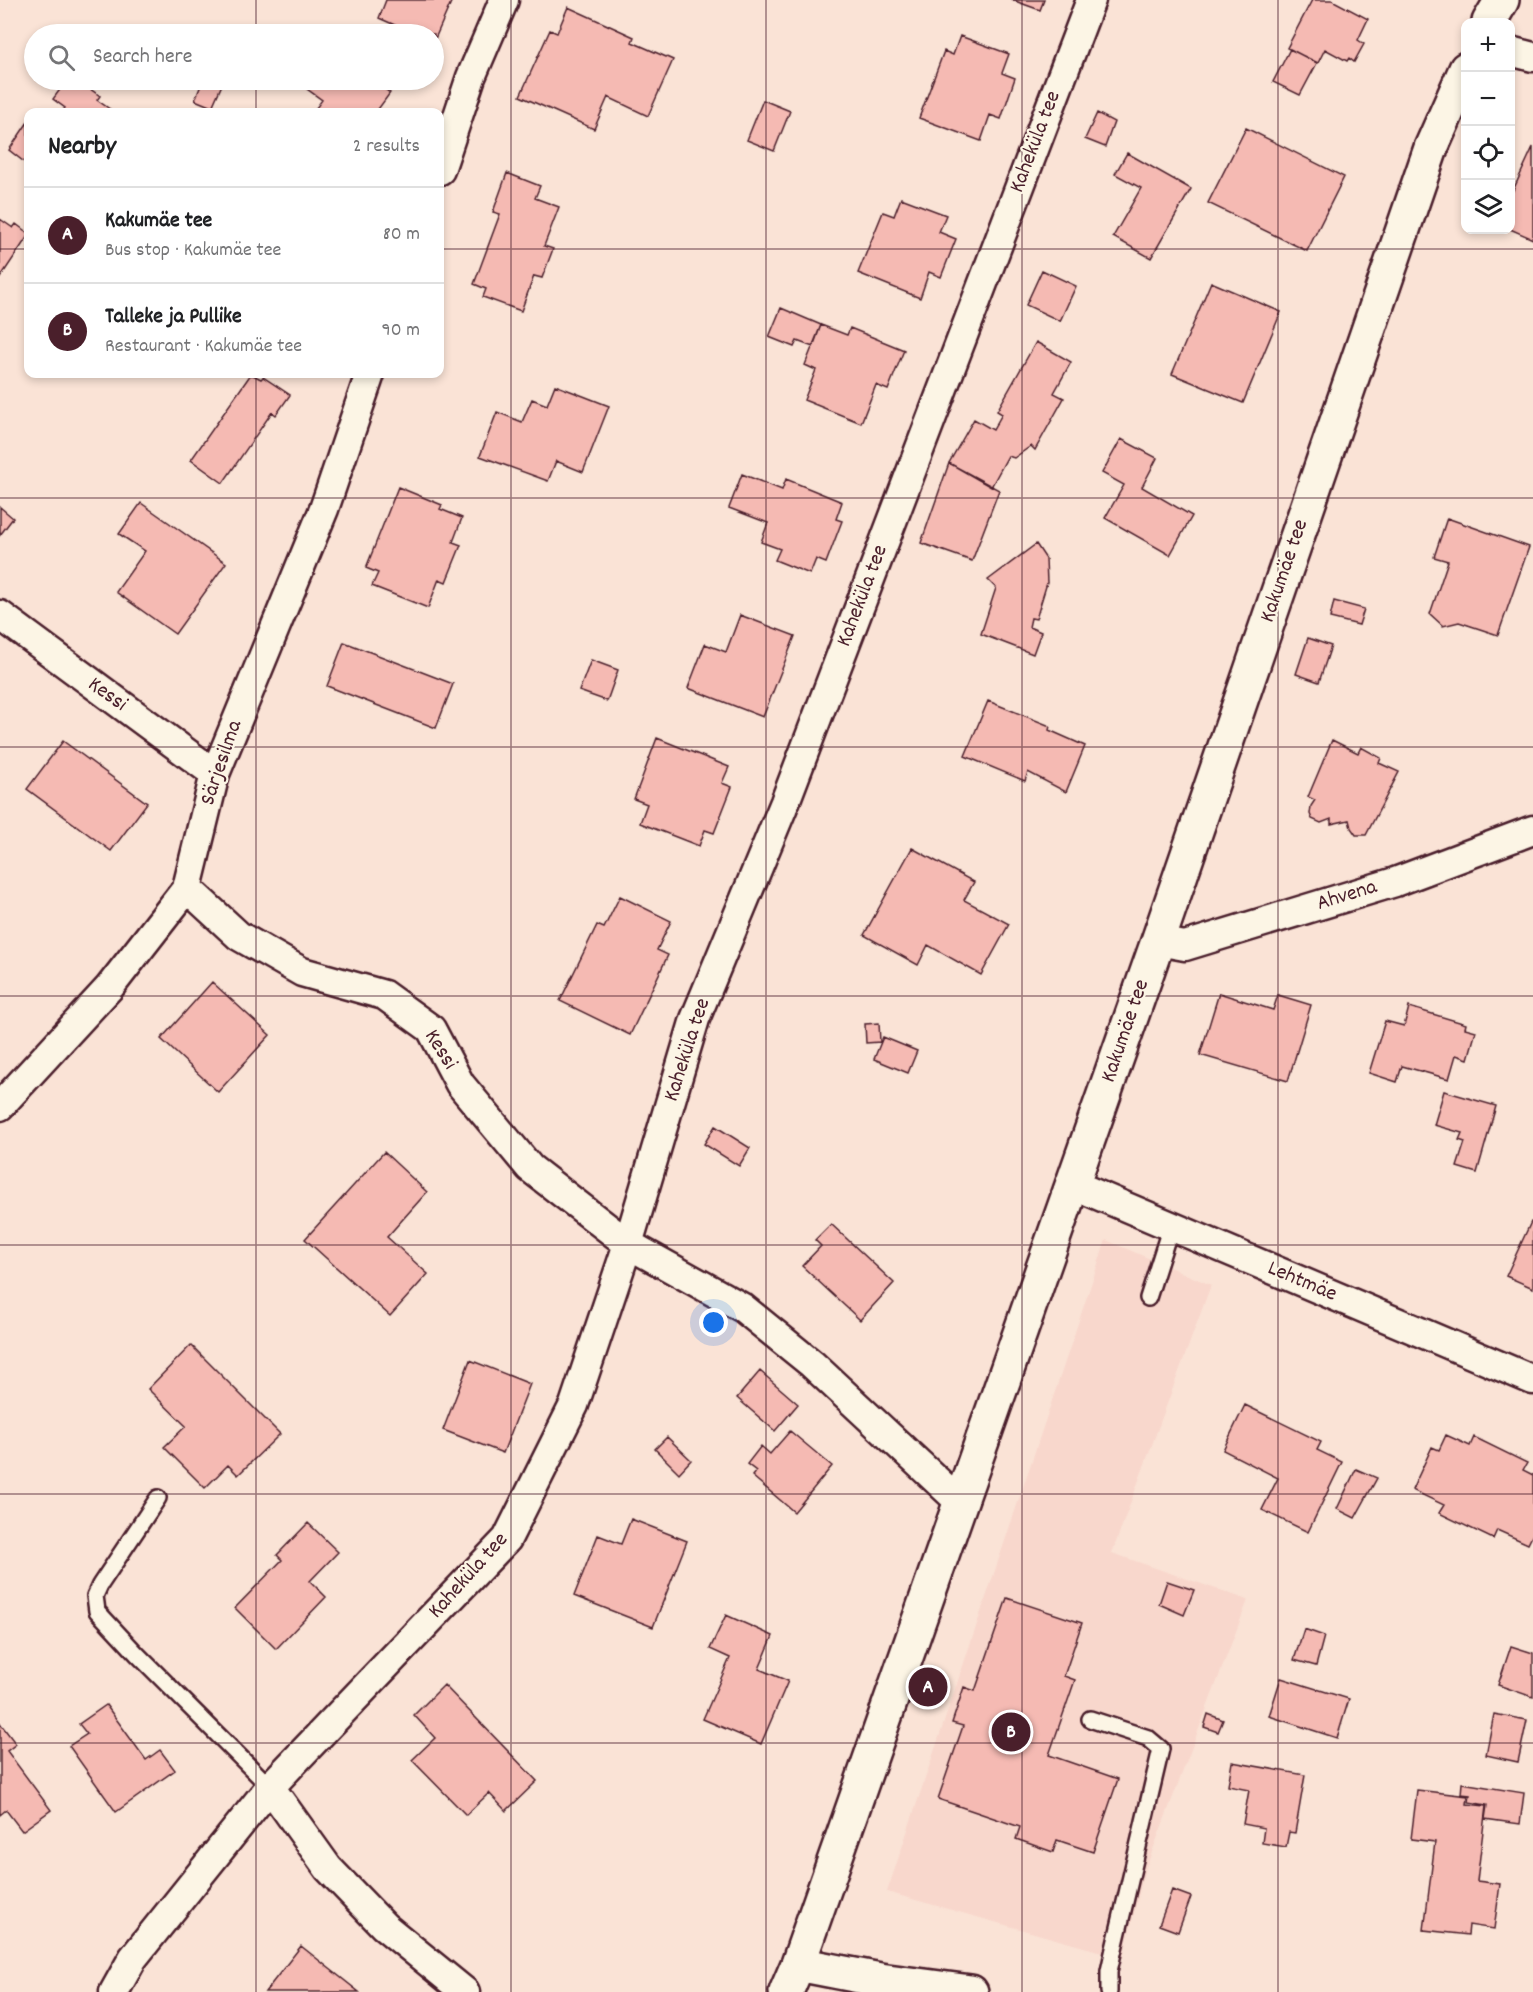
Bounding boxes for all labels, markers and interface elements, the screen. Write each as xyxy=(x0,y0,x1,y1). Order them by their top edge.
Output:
map controls xyxy=(1461,18,1515,234)
button: + xyxy=(1461,18,1515,72)
search box xyxy=(24,24,444,90)
icon: search xyxy=(45,41,78,74)
text: Search here xyxy=(93,42,192,73)
button: − xyxy=(1461,72,1515,126)
street label: Kaheküla tee xyxy=(1002,87,1070,197)
button: locate xyxy=(1461,126,1515,180)
text: Nearby xyxy=(48,129,116,166)
text: 2 results xyxy=(353,133,420,161)
button: layers xyxy=(1461,180,1515,234)
text: Kakumäe tee xyxy=(105,206,212,237)
text: A xyxy=(62,221,73,249)
text: 80 m xyxy=(383,221,420,249)
text: Bus stop · Kakumäe tee xyxy=(105,237,281,265)
text: Talleke ja Pullike xyxy=(105,302,242,333)
text: B xyxy=(63,317,72,345)
text: 90 m xyxy=(382,317,420,345)
text: Restaurant · Kakumäe tee xyxy=(105,333,302,361)
street label: Kakumäe tee xyxy=(1253,515,1317,627)
street label: Kaheküla tee xyxy=(829,541,897,651)
street label: Kessi xyxy=(81,670,133,720)
street label: Särjesilma xyxy=(193,716,251,810)
street label: Ahvena xyxy=(1313,872,1382,920)
street label: Kakumäe tee xyxy=(1094,975,1158,1087)
street label: Kaheküla tee xyxy=(657,994,719,1106)
street label: Kessi xyxy=(416,1024,464,1076)
street label: Lehtmäe xyxy=(1263,1254,1341,1310)
your location xyxy=(699,1308,728,1337)
street label: Kaheküla tee xyxy=(422,1526,516,1626)
pin: A xyxy=(908,1664,948,1710)
pin: B xyxy=(992,1710,1030,1754)

